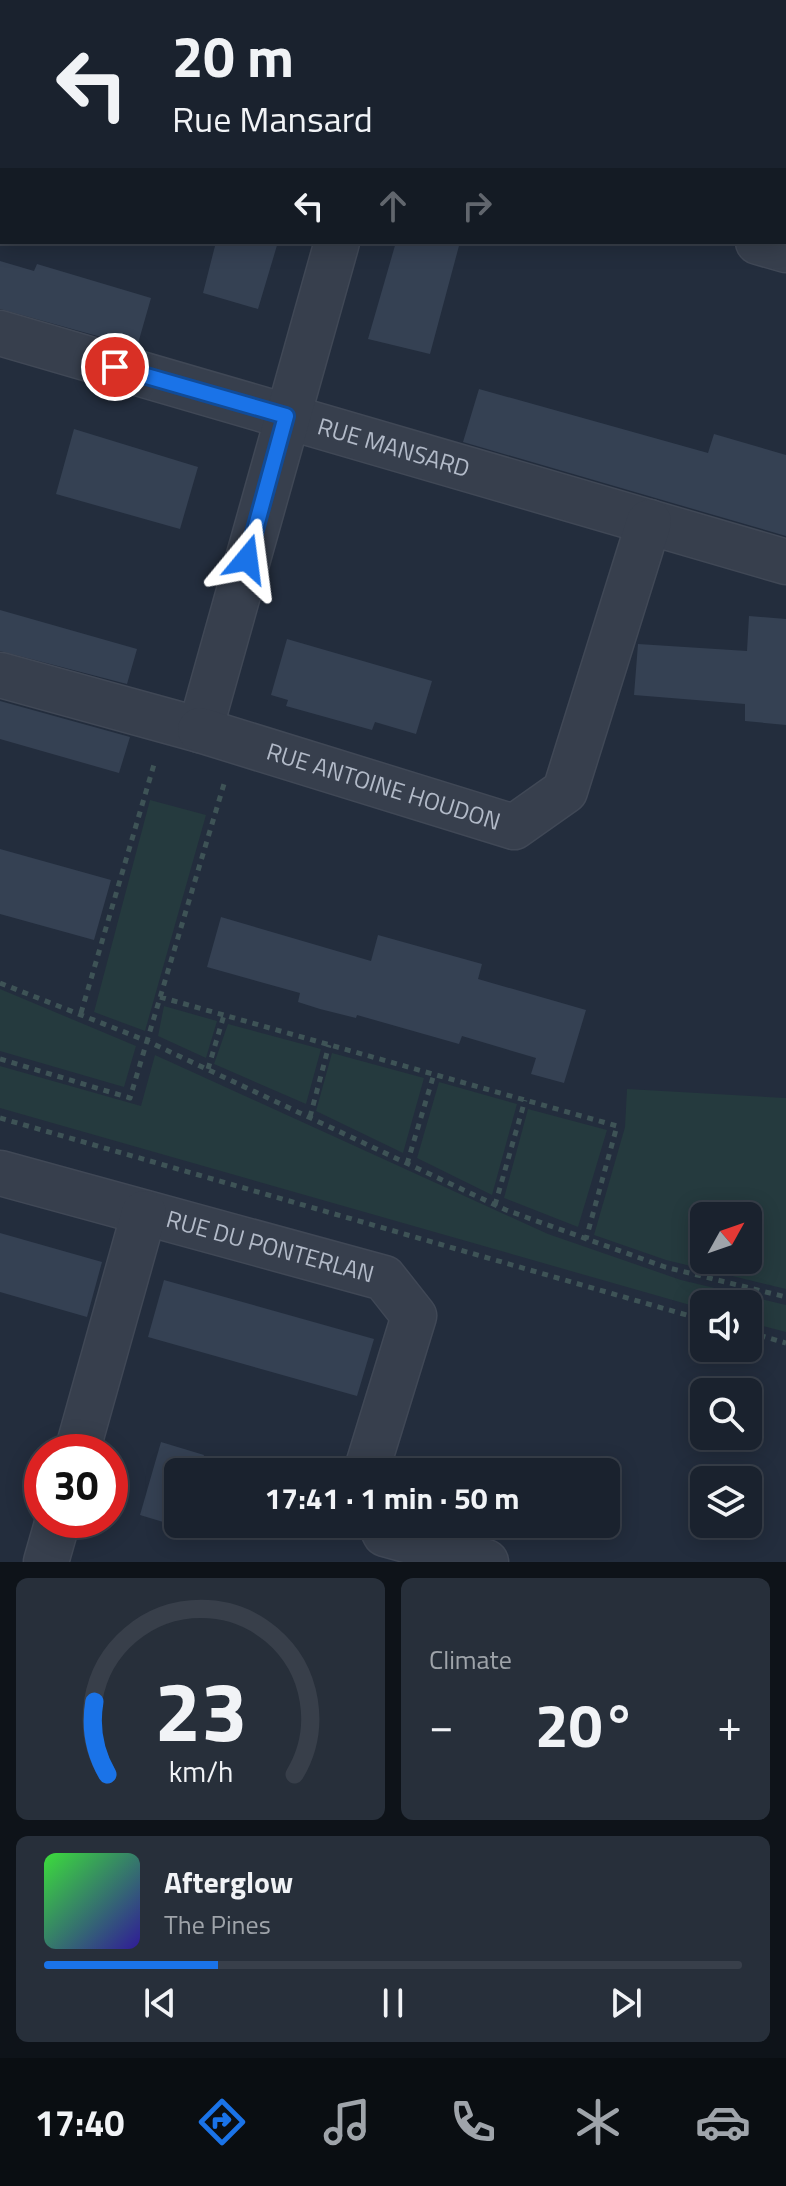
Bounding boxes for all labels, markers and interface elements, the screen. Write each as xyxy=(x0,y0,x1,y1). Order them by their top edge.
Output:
text: 20 m xyxy=(172,14,294,99)
icon: left xyxy=(40,32,144,136)
text: Rue Mansard xyxy=(172,91,373,146)
icon: left xyxy=(287,184,331,228)
icon: ahead xyxy=(371,184,415,228)
icon: right xyxy=(455,184,499,228)
pin xyxy=(81,333,149,401)
icon: arrive xyxy=(93,345,137,389)
street label: RUE MANSARD xyxy=(314,407,474,486)
position arrow xyxy=(205,517,289,601)
street label: RUE ANTOINE HOUDON xyxy=(262,733,505,839)
street label: RUE DU PONTERLAN xyxy=(162,1200,378,1291)
north arrow xyxy=(690,1202,762,1274)
map controls xyxy=(690,1202,762,1538)
button: sound xyxy=(690,1290,762,1362)
button: search xyxy=(690,1378,762,1450)
speed limit sign: 30 xyxy=(24,1434,128,1538)
button: layers xyxy=(690,1466,762,1538)
text: 17:41 · 1 min · 50 m xyxy=(265,1475,519,1521)
text: Climate xyxy=(429,1640,512,1679)
text: 23 xyxy=(154,1647,247,1773)
text: 20° xyxy=(535,1679,636,1770)
text: − xyxy=(429,1691,454,1758)
text: + xyxy=(717,1691,742,1758)
text: km/h xyxy=(168,1750,233,1793)
text: Afterglow xyxy=(164,1859,293,1905)
text: The Pines xyxy=(164,1905,271,1944)
icon: previous xyxy=(138,1981,182,2025)
icon: pause xyxy=(371,1981,415,2025)
icon: next xyxy=(604,1981,648,2025)
icon: directions xyxy=(194,2094,250,2150)
icon: music xyxy=(319,2094,375,2150)
icon: phone xyxy=(445,2094,501,2150)
icon: climate xyxy=(570,2094,626,2150)
icon: car xyxy=(695,2094,751,2150)
text: 17:40 xyxy=(35,2095,125,2150)

